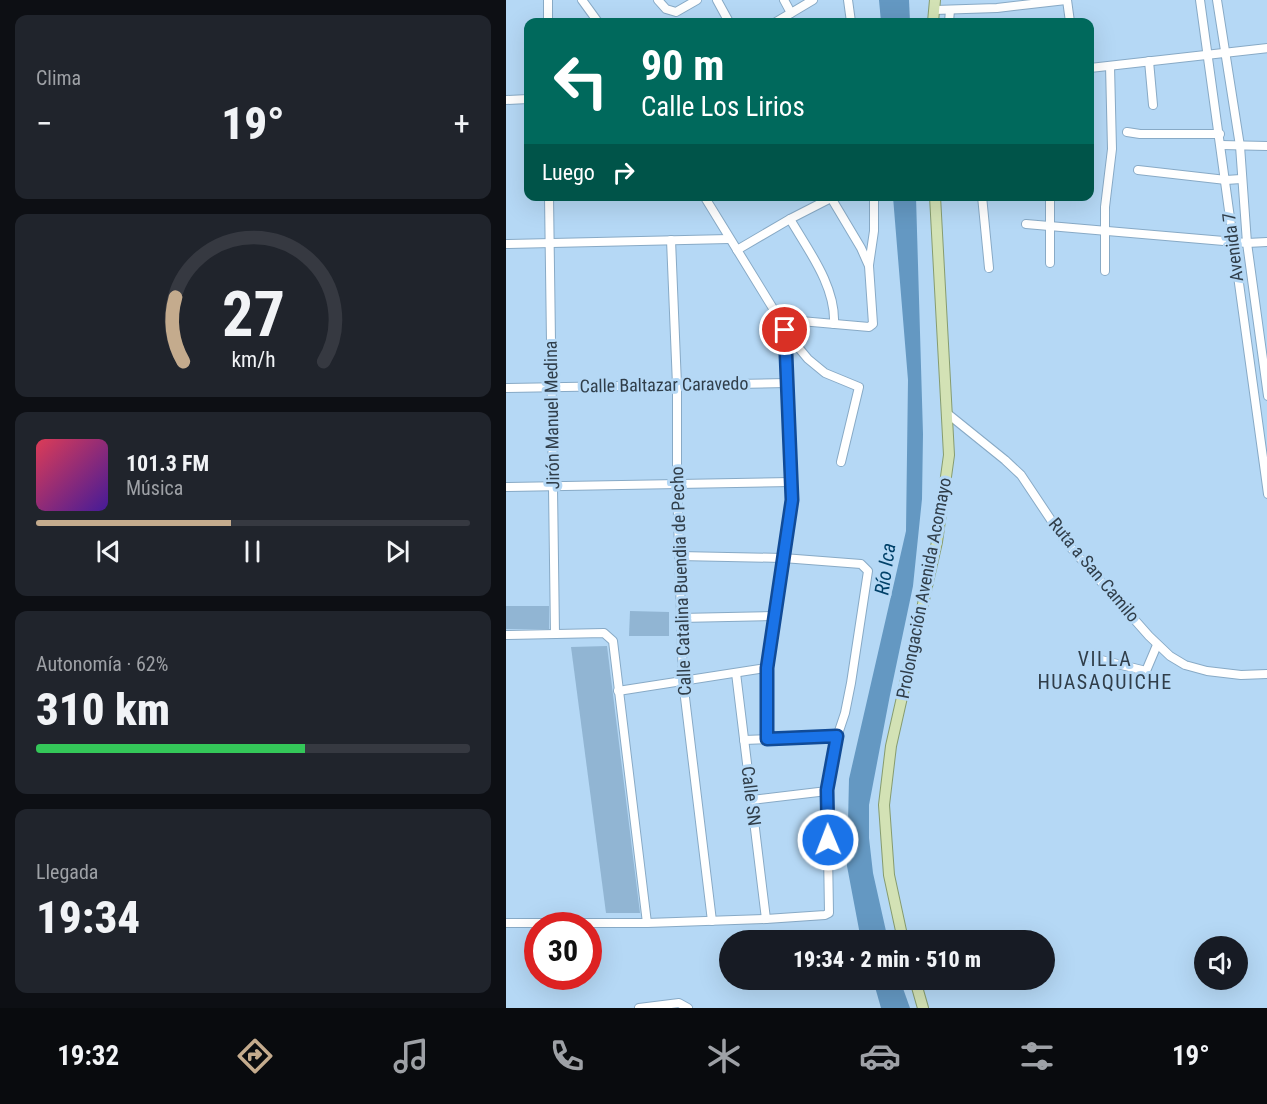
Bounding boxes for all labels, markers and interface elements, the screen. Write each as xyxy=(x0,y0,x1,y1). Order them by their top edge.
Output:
text: 90 m xyxy=(641,41,724,90)
icon: left xyxy=(542,42,620,120)
text: Clima xyxy=(36,66,81,90)
text: Calle Los Lirios xyxy=(641,91,805,123)
text: 19° xyxy=(221,97,285,150)
text: − xyxy=(36,104,53,143)
text: + xyxy=(454,104,470,143)
icon: right xyxy=(607,156,640,189)
text: Luego xyxy=(542,160,595,185)
street label: Avenida 7 xyxy=(1218,211,1247,283)
text: 27 xyxy=(221,279,285,352)
pin xyxy=(759,304,810,355)
icon: arrive xyxy=(768,313,801,346)
street label: Jirón Manuel Medina xyxy=(540,340,563,490)
text: km/h xyxy=(231,348,275,373)
street label: Calle Baltazar Caravedo xyxy=(579,373,749,396)
text: 101.3 FM xyxy=(126,451,209,476)
street label: Calle Catalina Buendia de Pecho xyxy=(666,466,695,696)
text: Música xyxy=(126,476,183,500)
street label: Prolongación Avenida Acomayo xyxy=(892,476,955,700)
street label: Ruta a San Camilo xyxy=(1045,513,1144,626)
icon: previous xyxy=(92,535,125,568)
icon: pause xyxy=(236,535,269,568)
icon: next xyxy=(381,535,414,568)
water label: Río Ica xyxy=(869,541,901,597)
district label: VILLA HUASAQUICHE xyxy=(1037,647,1173,694)
text: Autonomía · 62% xyxy=(36,652,168,676)
text: 310 km xyxy=(36,683,170,736)
street label: Calle SN xyxy=(737,765,766,827)
position arrow xyxy=(796,808,860,872)
text: Llegada xyxy=(36,860,98,884)
text: 19:34 xyxy=(36,891,140,944)
speed limit sign: 30 xyxy=(524,912,602,990)
map controls xyxy=(1194,936,1248,990)
button: sound xyxy=(1194,936,1248,990)
text: 19:34 · 2 min · 510 m xyxy=(793,947,981,972)
icon: directions xyxy=(234,1035,276,1077)
icon: music xyxy=(390,1035,432,1077)
icon: phone xyxy=(546,1035,588,1077)
icon: climate xyxy=(703,1035,745,1077)
icon: car xyxy=(859,1035,901,1077)
icon: filters xyxy=(1016,1035,1058,1077)
text: 19:32 xyxy=(57,1040,119,1072)
text: 19° xyxy=(1172,1040,1210,1072)

